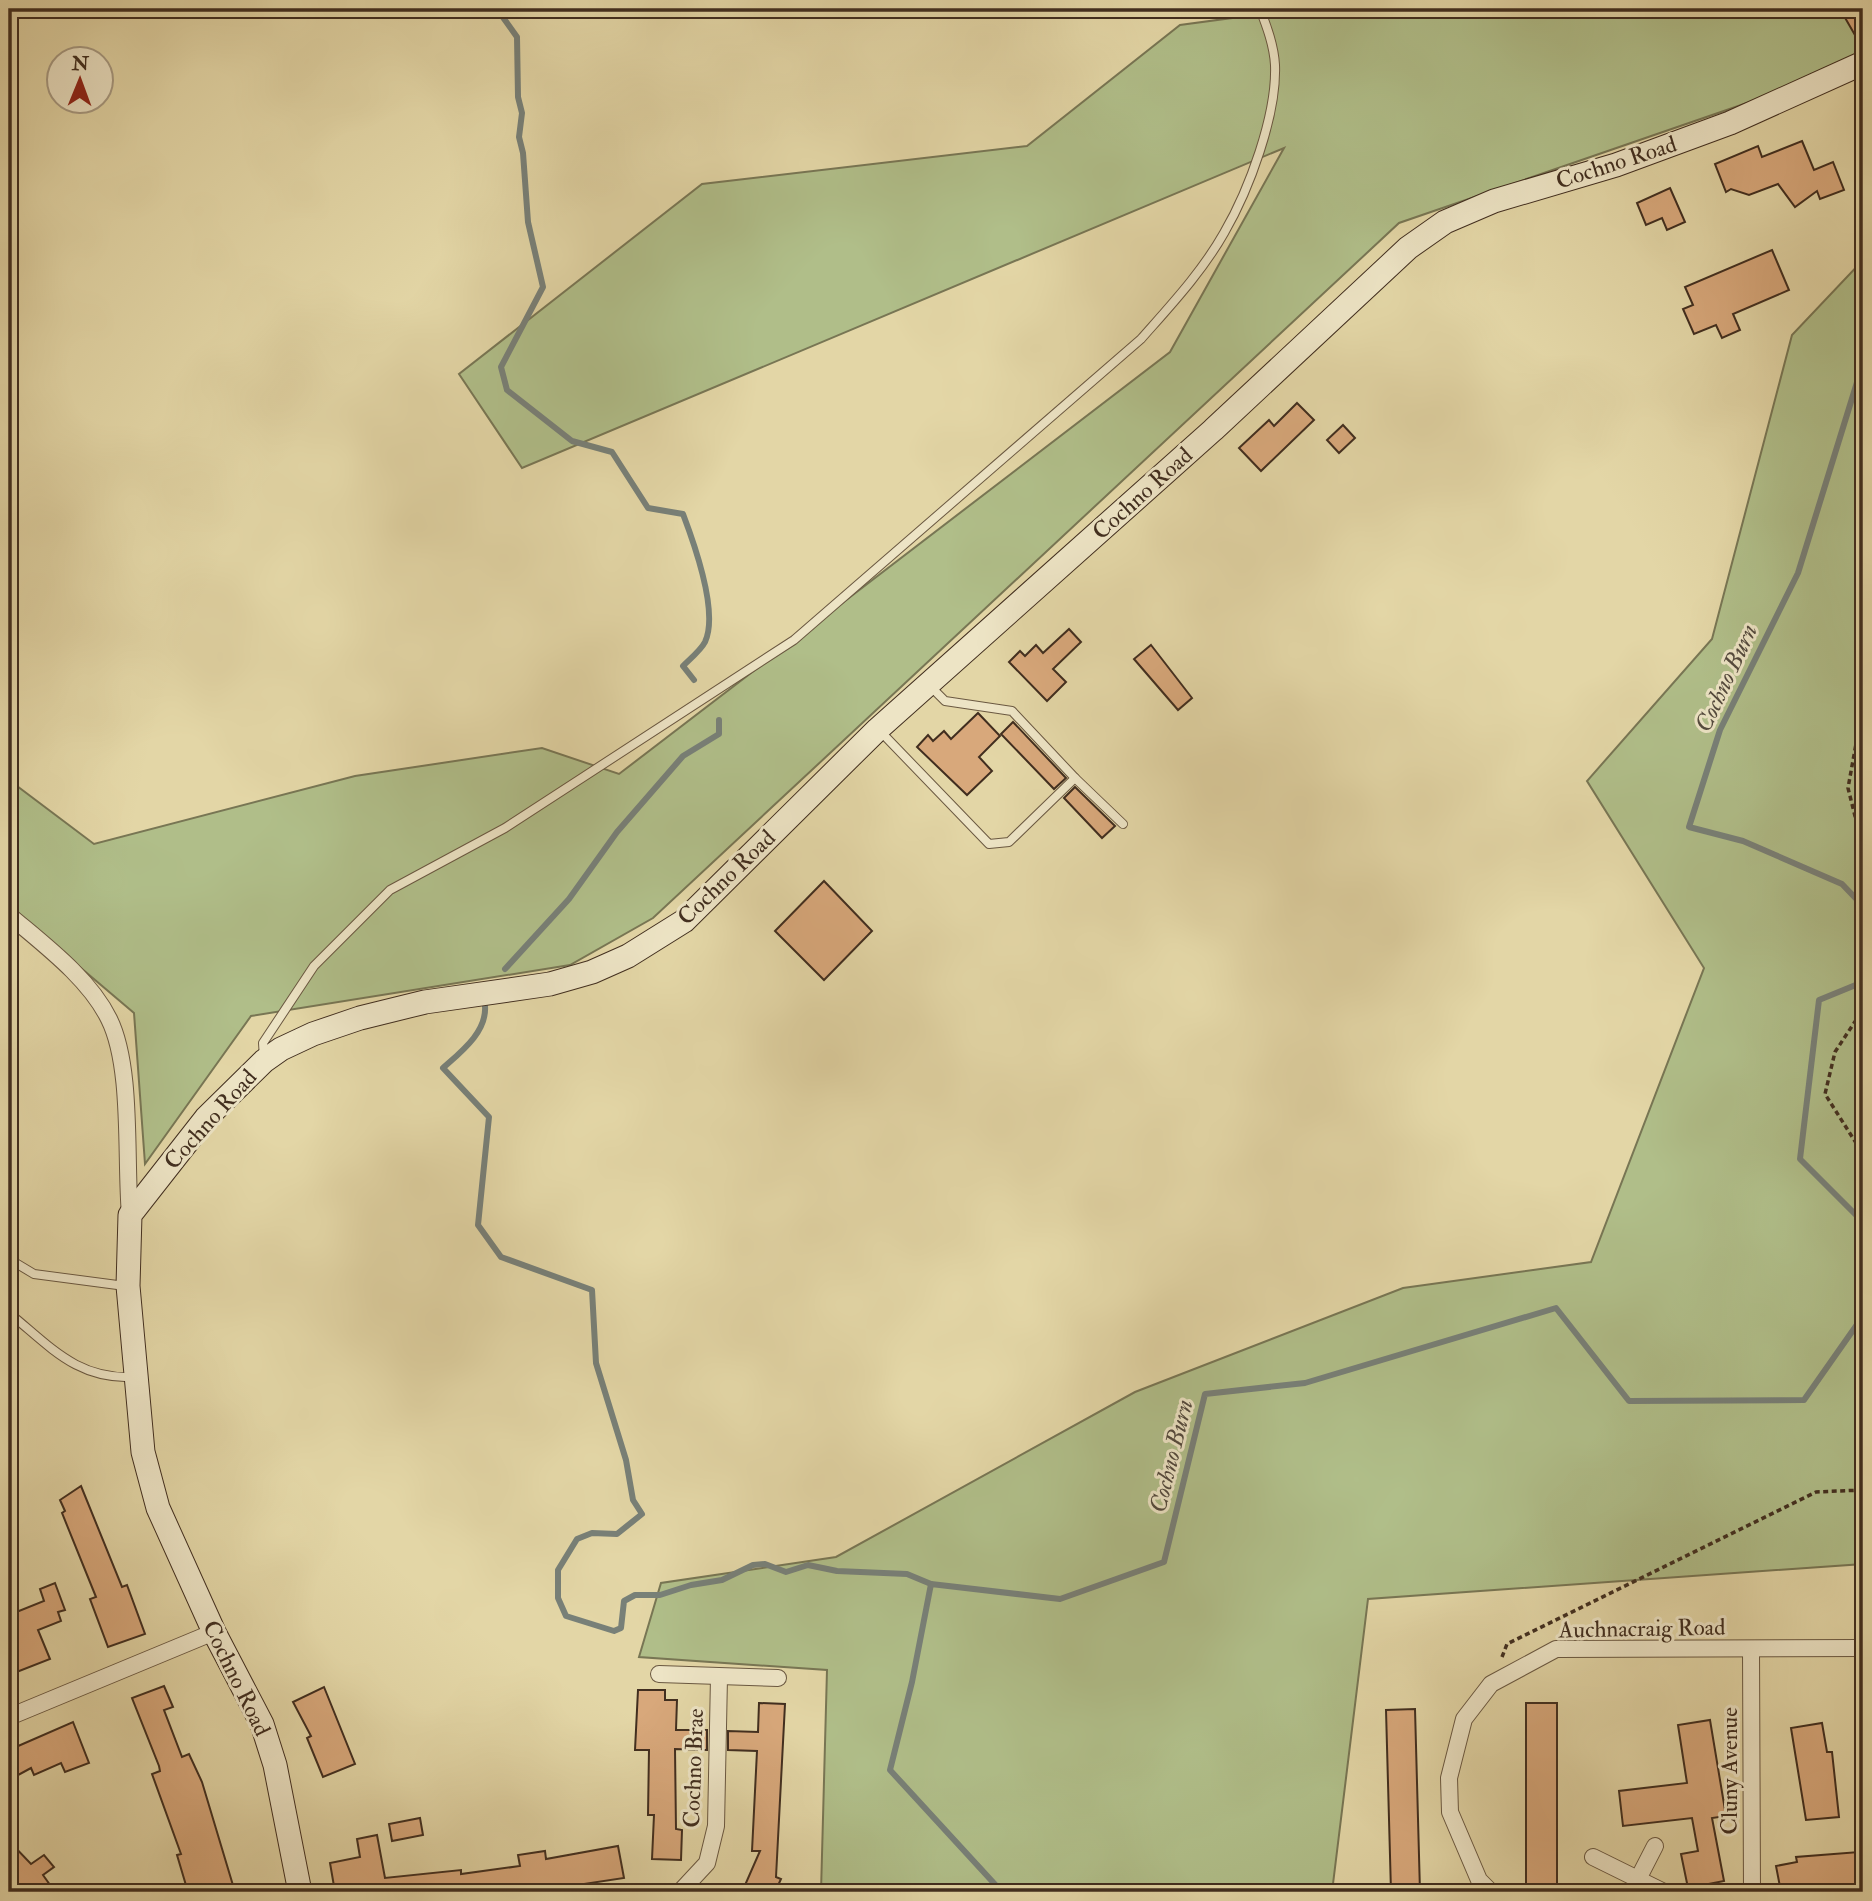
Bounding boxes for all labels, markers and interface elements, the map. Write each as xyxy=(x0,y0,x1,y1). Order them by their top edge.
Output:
north arrow xyxy=(46,46,116,116)
text: N xyxy=(71,52,90,76)
street label: Cochno Road xyxy=(1552,129,1680,196)
street label: Cochno Road xyxy=(1086,441,1199,546)
water label: Cochno Burn xyxy=(1688,619,1765,737)
street label: Cochno Road xyxy=(671,823,781,931)
street label: Cochno Road xyxy=(158,1063,263,1176)
water label: Cochno Burn xyxy=(1142,1396,1200,1516)
street label: Auchnacraig Road xyxy=(1557,1613,1726,1644)
street label: Cochno Road xyxy=(196,1616,277,1741)
street label: Cochno Brae xyxy=(677,1707,710,1828)
street label: Cluny Avenue xyxy=(1715,1707,1744,1835)

